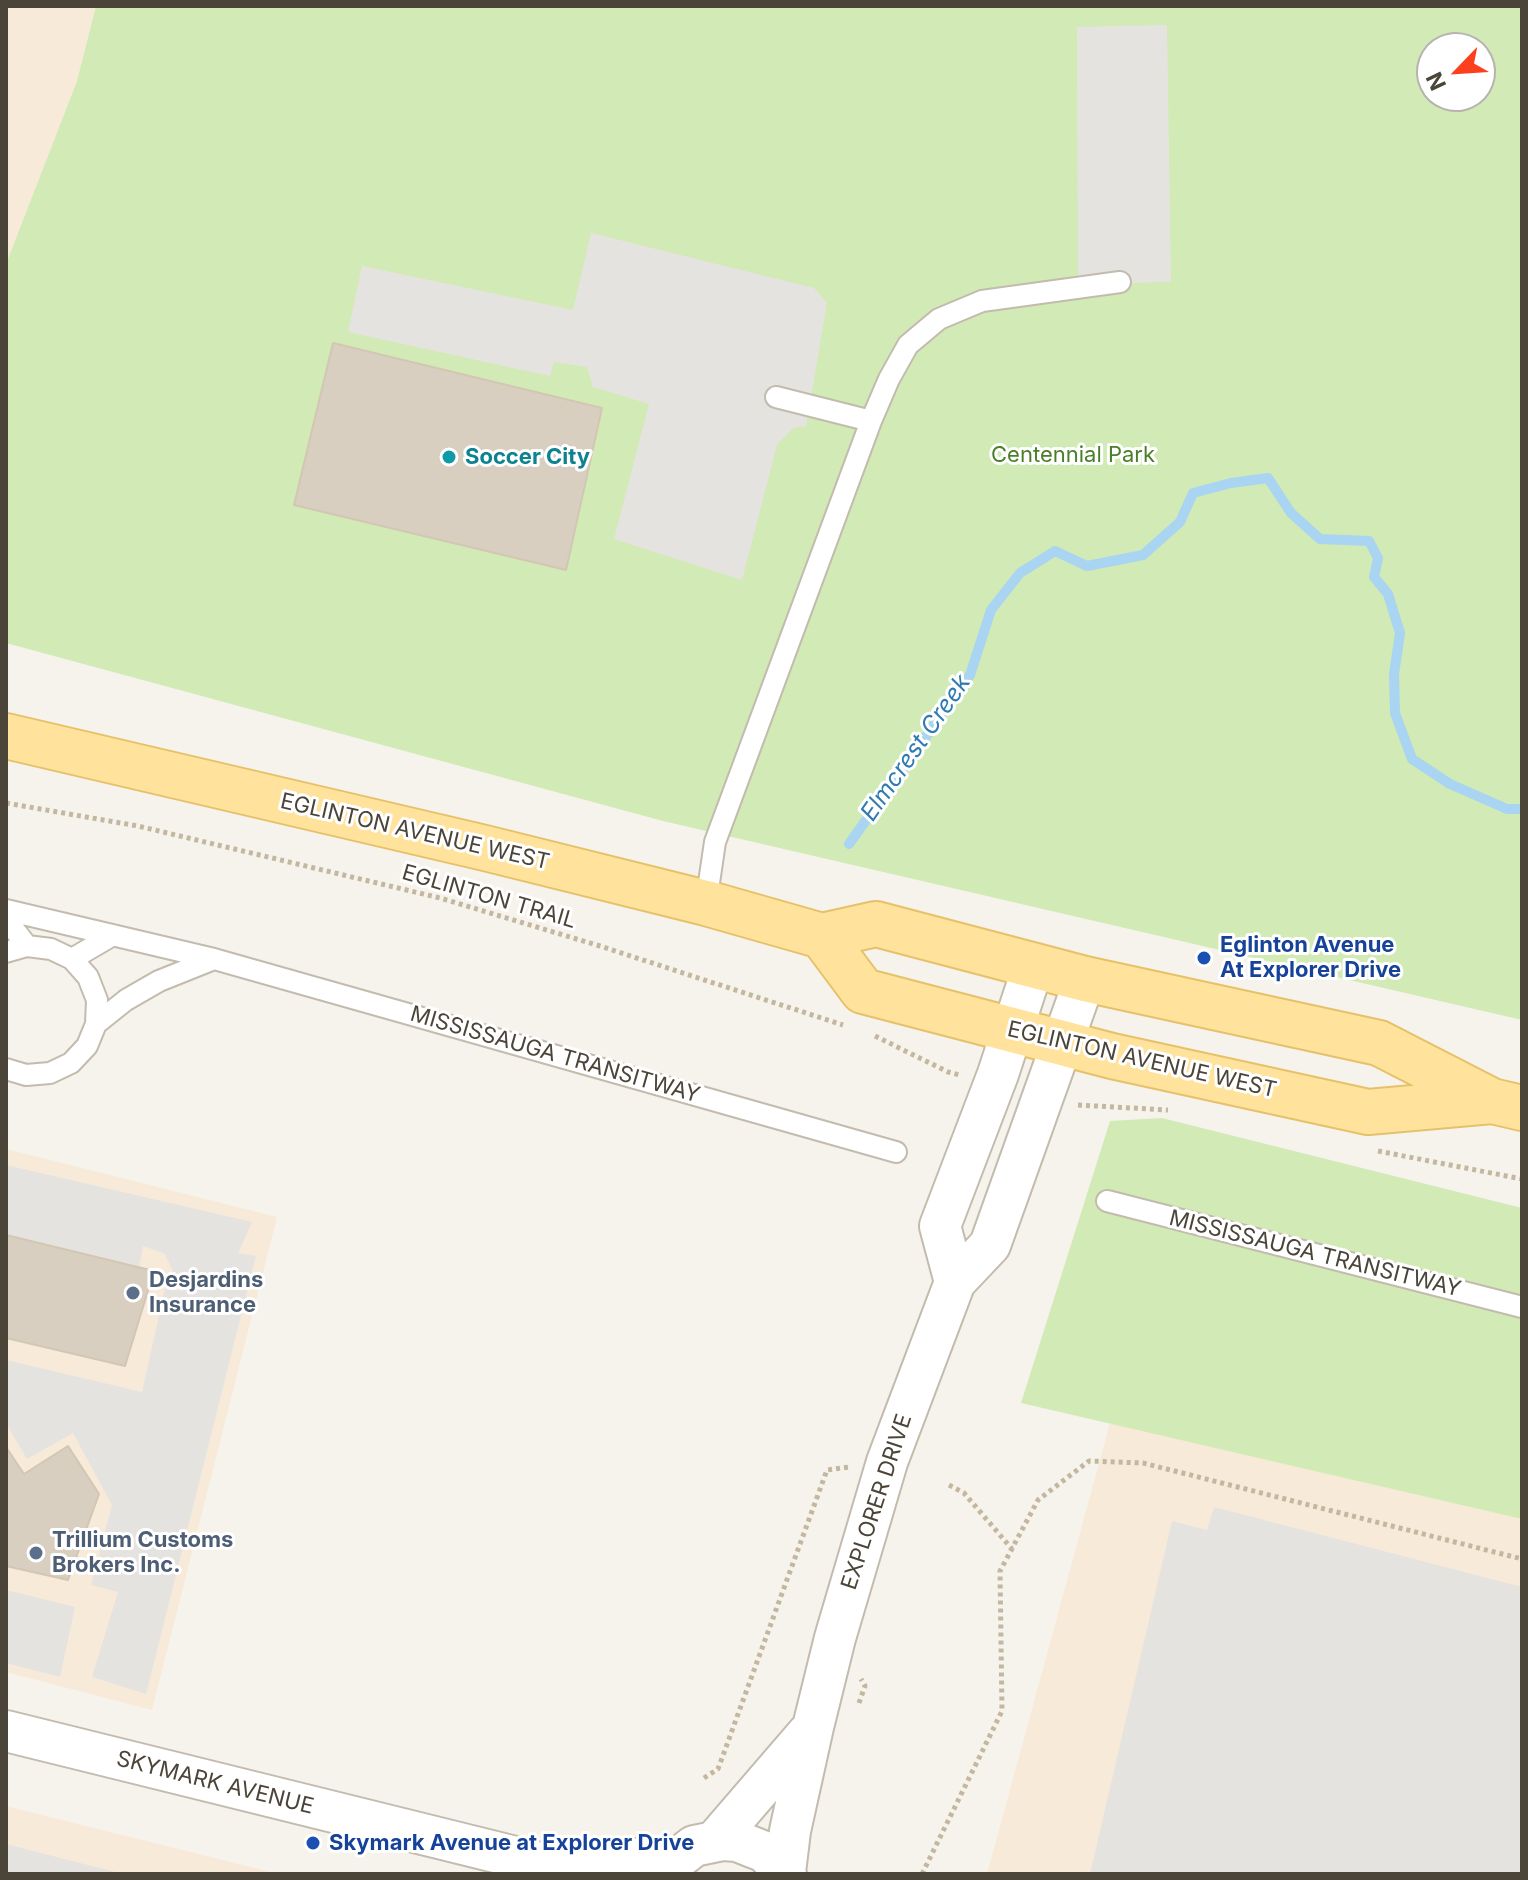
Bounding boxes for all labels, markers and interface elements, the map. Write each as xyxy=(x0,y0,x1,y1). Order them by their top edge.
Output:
north arrow xyxy=(1416,32,1496,112)
text: N xyxy=(1421,68,1451,94)
park label: Centennial Park xyxy=(991,442,1155,468)
place label: Soccer City xyxy=(465,444,590,470)
marker: Soccer City xyxy=(440,448,458,466)
water label: Elmcrest Creek xyxy=(855,669,977,827)
street label: EGLINTON AVENUE WEST xyxy=(278,788,552,876)
street label: EGLINTON TRAIL xyxy=(399,860,579,934)
place label: Eglinton Avenue At Explorer Drive xyxy=(1220,932,1401,984)
marker: Eglinton Avenue At Explorer Drive xyxy=(1195,949,1213,967)
street label: MISSISSAUGA TRANSITWAY xyxy=(407,1001,703,1109)
street label: EGLINTON AVENUE WEST xyxy=(1005,1016,1279,1104)
street label: MISSISSAUGA TRANSITWAY xyxy=(1166,1205,1464,1303)
place label: Desjardins Insurance xyxy=(149,1267,263,1318)
marker: Desjardins Insurance xyxy=(124,1284,142,1302)
street label: EXPLORER DRIVE xyxy=(836,1411,918,1593)
place label: Trillium Customs Brokers Inc. xyxy=(52,1527,233,1578)
marker: Trillium Customs Brokers Inc. xyxy=(27,1544,45,1562)
street label: SKYMARK AVENUE xyxy=(114,1746,316,1820)
place label: Skymark Avenue at Explorer Drive xyxy=(329,1830,694,1856)
marker: Skymark Avenue at Explorer Drive xyxy=(304,1834,322,1852)

